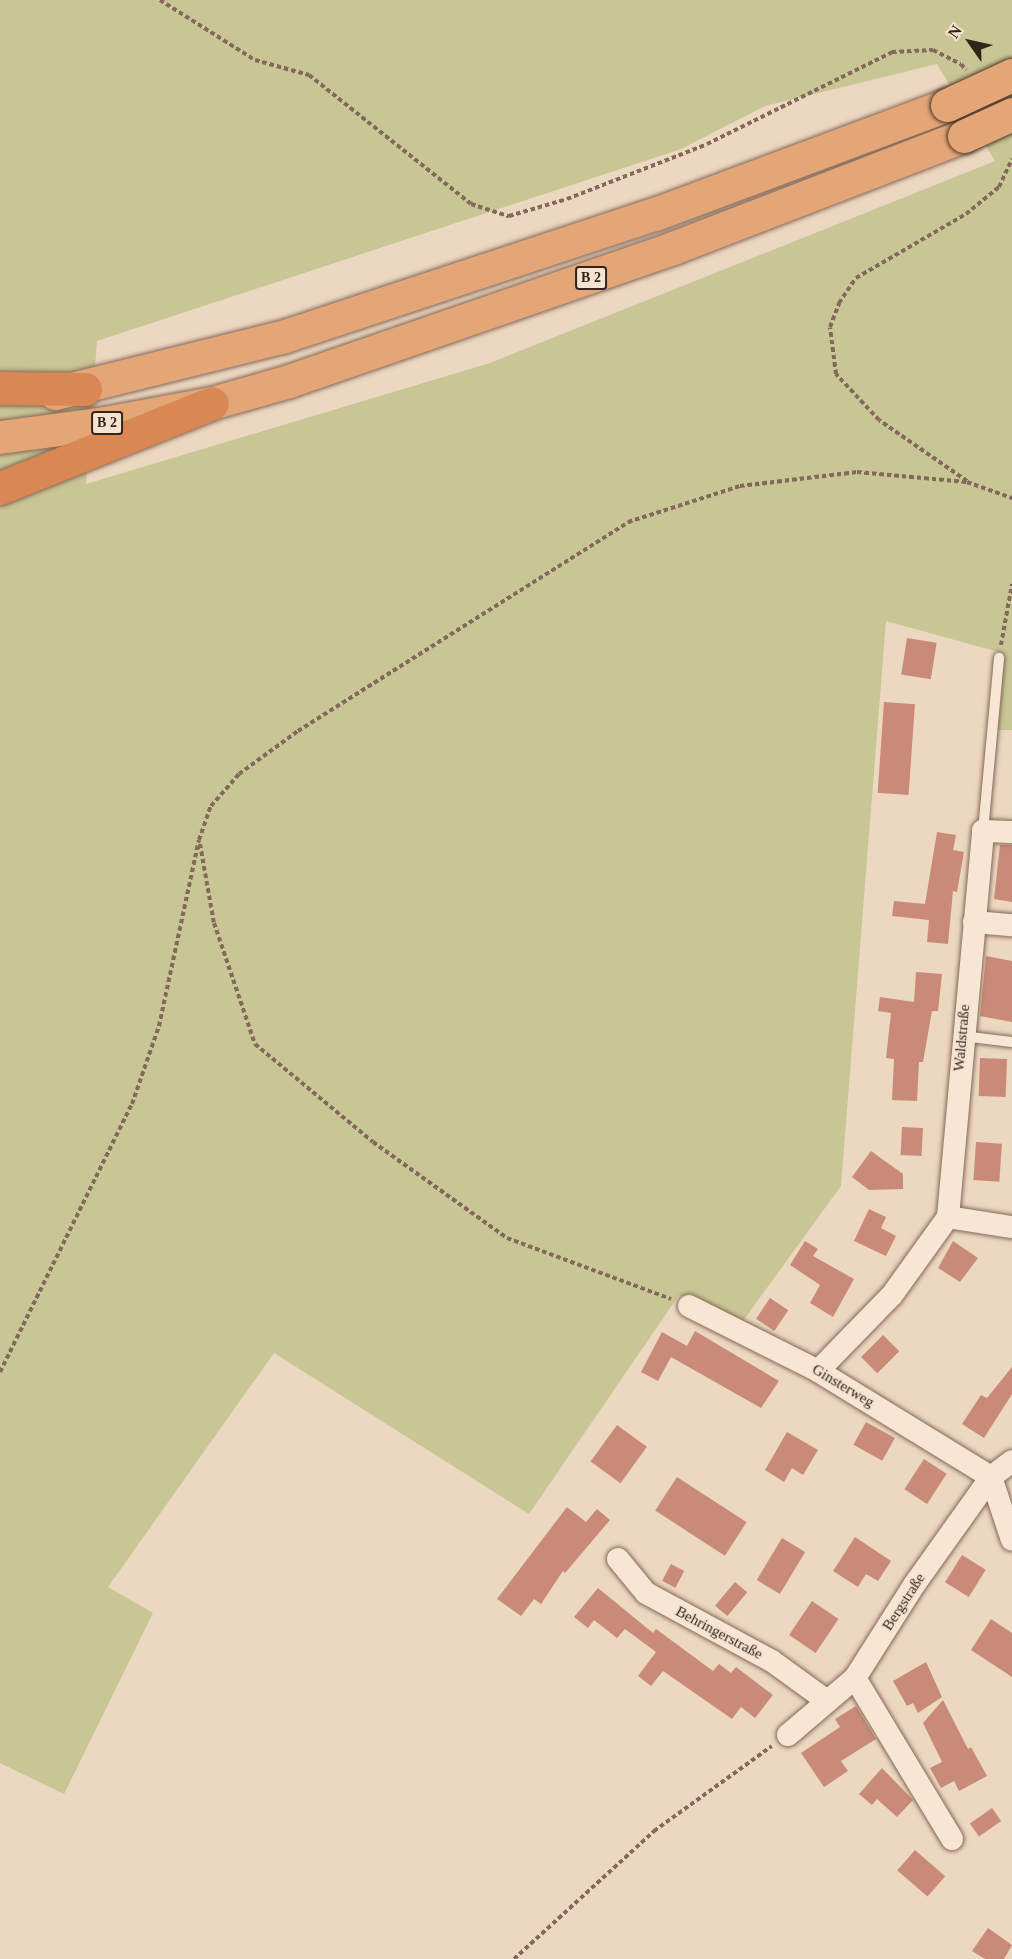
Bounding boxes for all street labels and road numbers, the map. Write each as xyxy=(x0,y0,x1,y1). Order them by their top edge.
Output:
road number: B 2 xyxy=(574,267,608,289)
road number: B 2 xyxy=(90,412,124,434)
street label: Waldstraße xyxy=(950,1004,974,1072)
street label: Ginsterweg xyxy=(809,1360,877,1412)
street label: Bergstraße xyxy=(879,1570,929,1634)
street label: Behringerstraße xyxy=(672,1603,766,1663)

